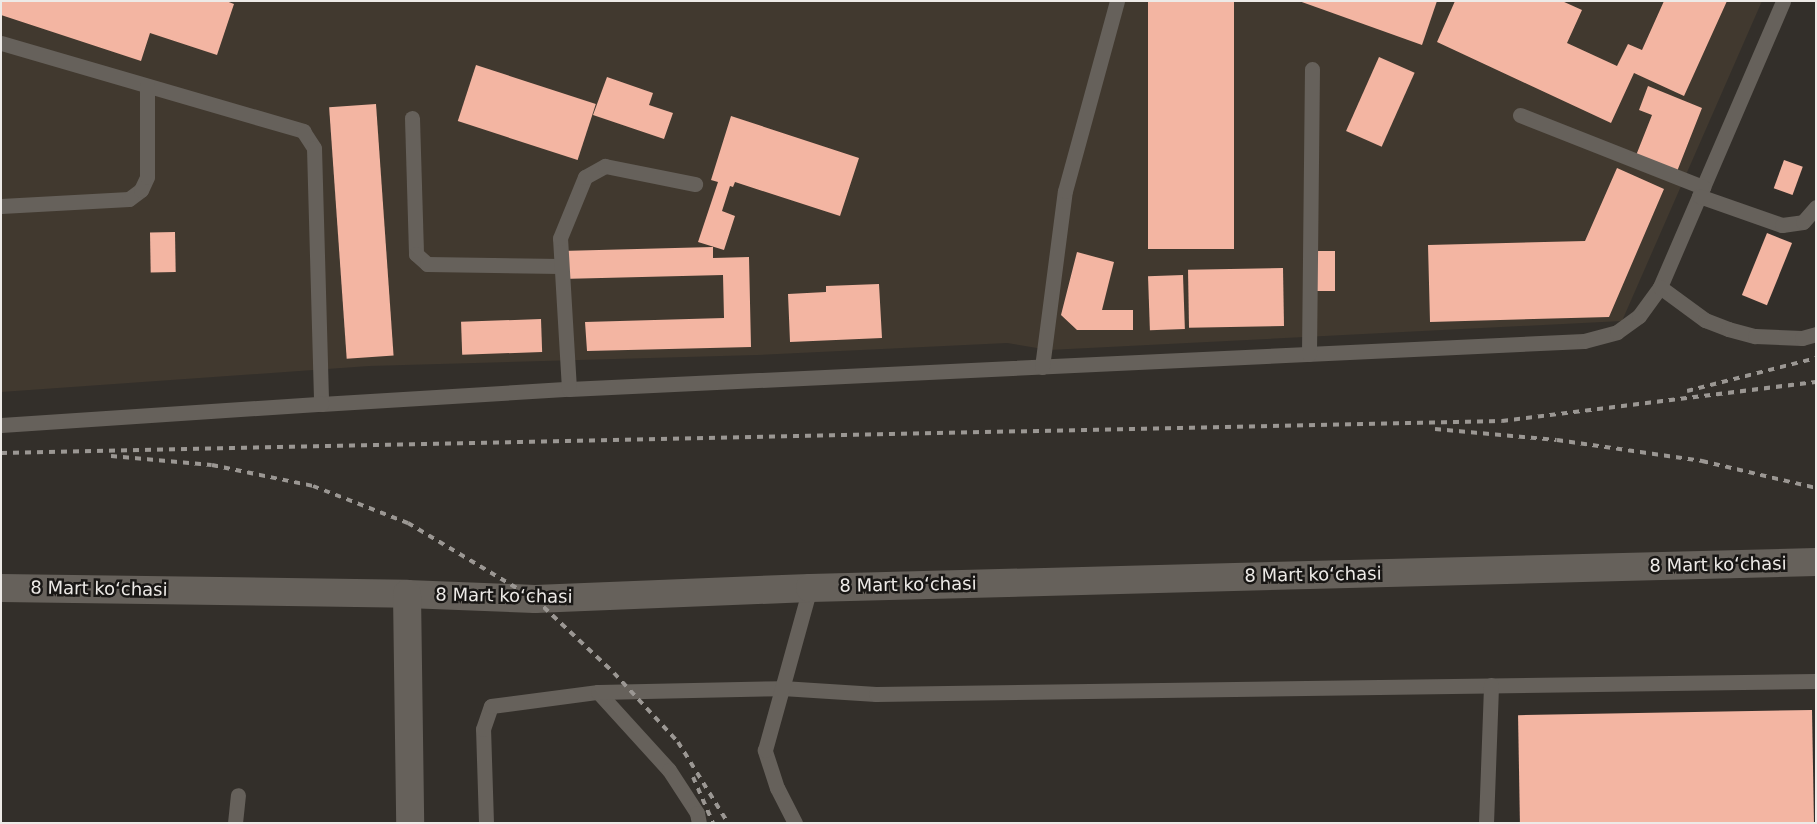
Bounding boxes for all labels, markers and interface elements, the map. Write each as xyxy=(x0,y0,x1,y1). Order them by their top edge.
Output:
street label: 8 Mart koʻchasi xyxy=(1649,553,1787,577)
street label: 8 Mart koʻchasi xyxy=(1244,563,1382,587)
street label: 8 Mart koʻchasi xyxy=(839,573,977,597)
street label: 8 Mart koʻchasi xyxy=(30,577,168,601)
street label: 8 Mart koʻchasi xyxy=(435,584,573,608)

